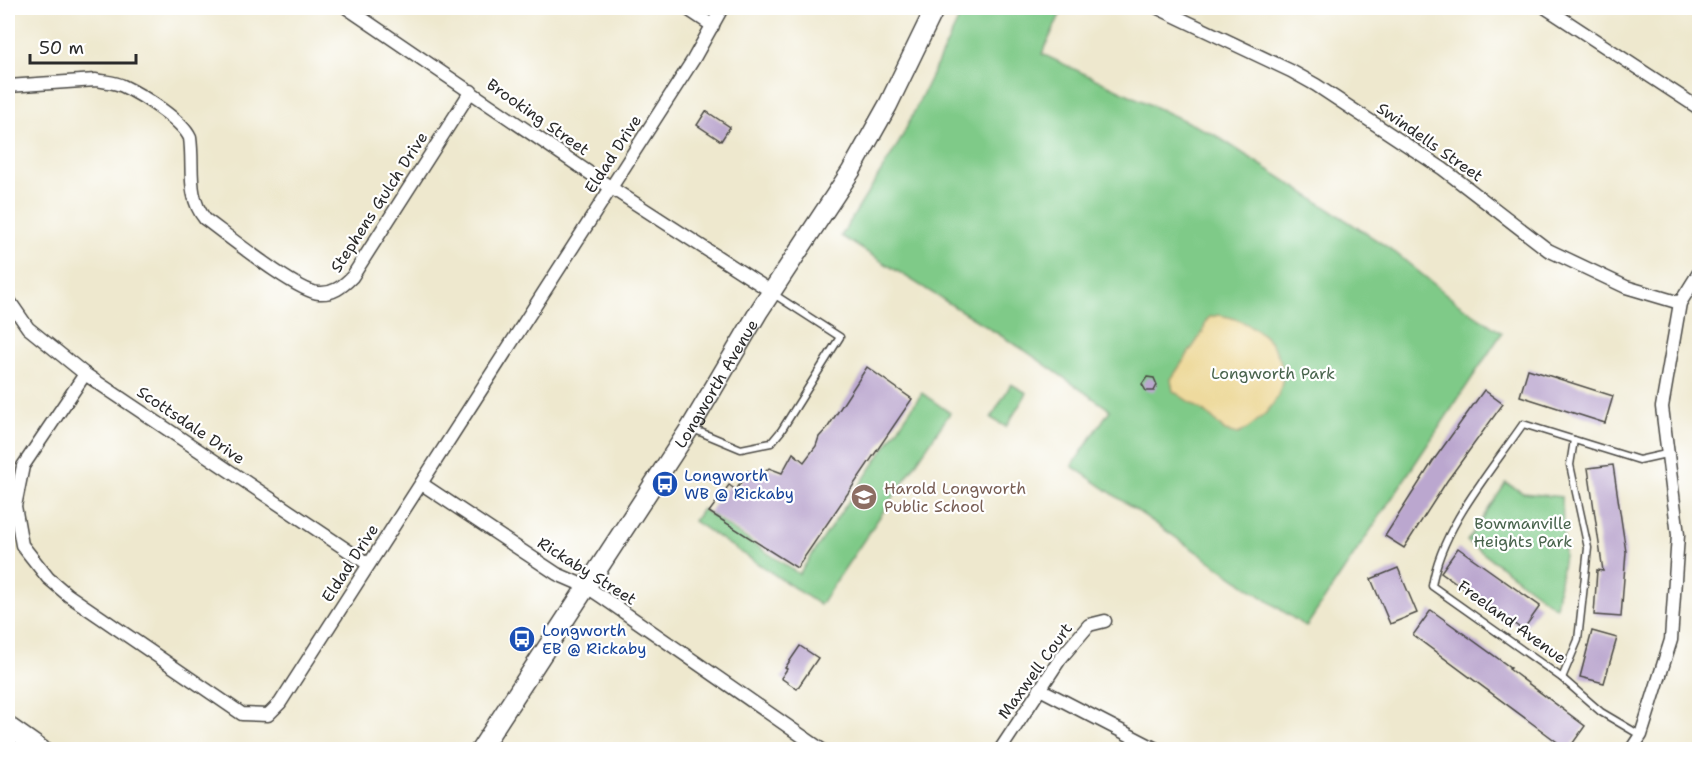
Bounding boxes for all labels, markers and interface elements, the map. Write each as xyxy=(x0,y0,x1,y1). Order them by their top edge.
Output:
scale bar xyxy=(30,27,136,65)
text: 50 m xyxy=(39,36,84,60)
street label: Brooking Street xyxy=(483,74,593,160)
street label: Swindells Street xyxy=(1373,98,1487,186)
street label: Eldad Drive xyxy=(580,111,646,197)
street label: Stephens Gulch Drive xyxy=(326,128,432,276)
street label: Longworth Avenue xyxy=(669,315,762,452)
park label: Longworth Park xyxy=(1211,363,1335,384)
street label: Scottsdale Drive xyxy=(133,381,249,469)
place label: Longworth WB @ Rickaby xyxy=(684,465,794,504)
bus stop icon: Longworth WB @ Rickaby xyxy=(650,469,680,499)
place label: Harold Longworth Public School xyxy=(884,478,1026,517)
school or university icon: Harold Longworth Public School xyxy=(849,482,879,512)
park label: Bowmanville Heights Park xyxy=(1474,513,1572,552)
street label: Eldad Drive xyxy=(317,520,383,606)
street label: Rickaby Street xyxy=(534,532,640,610)
street label: Freeland Avenue xyxy=(1454,576,1570,668)
street label: Maxwell Court xyxy=(993,619,1077,723)
place label: Longworth EB @ Rickaby xyxy=(542,620,647,659)
bus stop icon: Longworth EB @ Rickaby xyxy=(507,624,537,654)

